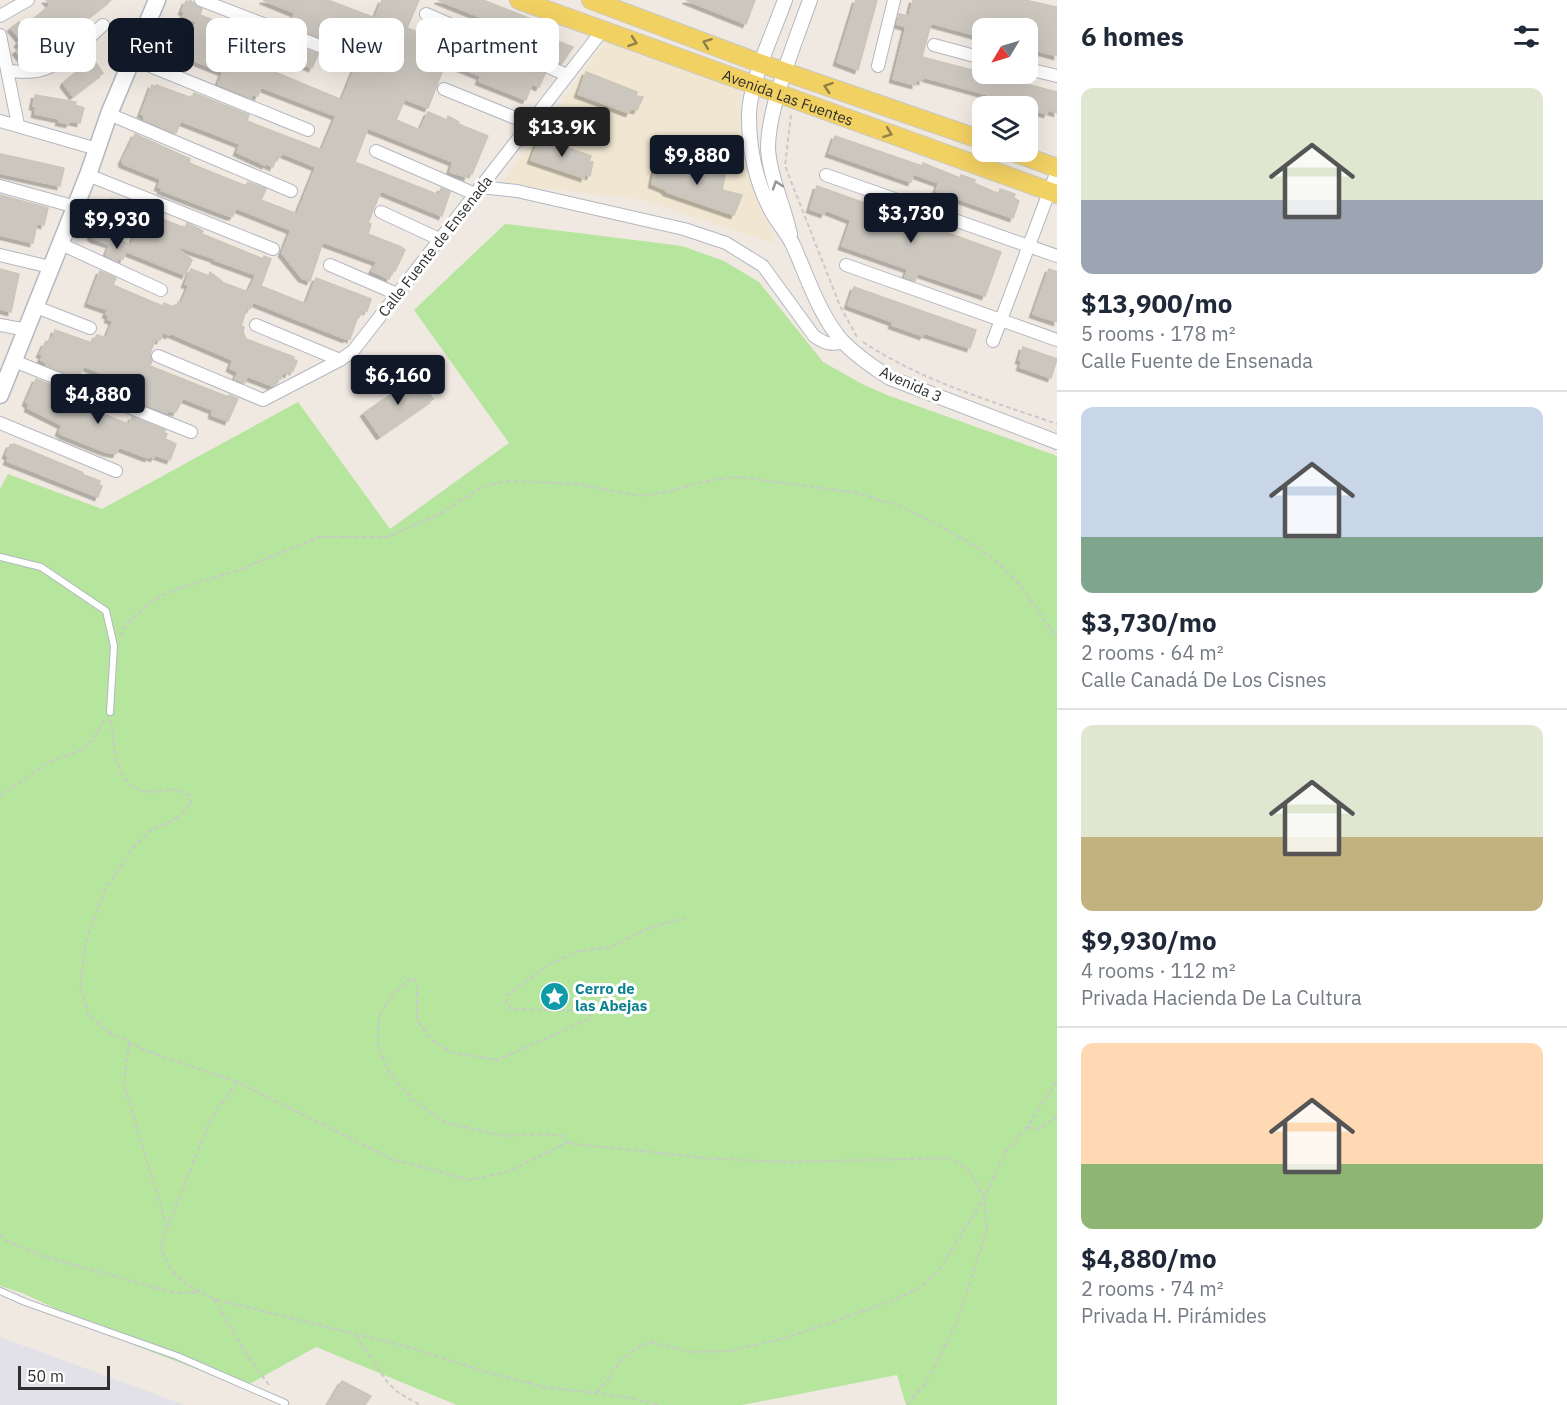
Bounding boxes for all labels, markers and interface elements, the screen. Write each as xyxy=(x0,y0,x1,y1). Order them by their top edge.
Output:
chip: Buy xyxy=(18,18,96,72)
chip: Rent xyxy=(108,18,194,72)
chip: Filters xyxy=(206,18,307,72)
chip: New xyxy=(319,18,404,72)
chip: Apartment xyxy=(416,18,559,72)
north arrow xyxy=(972,18,1038,84)
map controls xyxy=(972,18,1038,162)
text: 6 homes xyxy=(1081,19,1184,53)
icon: filters xyxy=(1510,20,1543,53)
one-way arrow xyxy=(627,35,638,48)
one-way arrow xyxy=(702,38,713,51)
street label: Avenida Las Fuentes xyxy=(720,65,856,129)
one-way arrow xyxy=(823,82,834,94)
button: layers xyxy=(972,96,1038,162)
pin: $13.9K xyxy=(513,107,611,158)
text: $13.9K xyxy=(528,113,596,140)
one-way arrow xyxy=(882,125,893,138)
icon: home xyxy=(1258,127,1366,235)
pin: $9,880 xyxy=(648,135,746,186)
text: $9,880 xyxy=(664,141,730,168)
street label: Calle Fuente de Ensenada xyxy=(374,172,496,320)
one-way arrow xyxy=(772,180,784,191)
pin: $3,730 xyxy=(862,193,960,244)
pin: $9,930 xyxy=(68,199,166,250)
text: $3,730 xyxy=(878,199,944,226)
text: $9,930 xyxy=(84,205,150,232)
text: $13,900/mo xyxy=(1081,286,1232,320)
text: 5 rooms · 178 m² xyxy=(1081,320,1236,347)
text: Calle Fuente de Ensenada xyxy=(1081,347,1313,374)
pin: $6,160 xyxy=(349,355,447,406)
text: $6,160 xyxy=(365,361,431,388)
street label: Avenida 3 xyxy=(877,362,945,406)
pin: $4,880 xyxy=(49,374,147,425)
text: $4,880 xyxy=(65,380,131,407)
icon: home xyxy=(1258,446,1366,554)
text: $3,730/mo xyxy=(1081,605,1217,639)
text: 2 rooms · 64 m² xyxy=(1081,639,1224,666)
text: Calle Canadá De Los Cisnes xyxy=(1081,666,1327,693)
icon: home xyxy=(1258,764,1366,872)
text: $9,930/mo xyxy=(1081,923,1217,957)
text: 4 rooms · 112 m² xyxy=(1081,957,1236,984)
place label: Cerro de las Abejas xyxy=(575,979,648,1015)
place icon: Cerro de las Abejas xyxy=(538,981,570,1013)
text: Privada Hacienda De La Cultura xyxy=(1081,984,1362,1011)
icon: home xyxy=(1258,1082,1366,1190)
text: $4,880/mo xyxy=(1081,1241,1217,1275)
text: 2 rooms · 74 m² xyxy=(1081,1275,1224,1302)
text: Privada H. Pirámides xyxy=(1081,1302,1267,1329)
scale bar xyxy=(18,1363,110,1390)
text: 50 m xyxy=(27,1366,64,1386)

